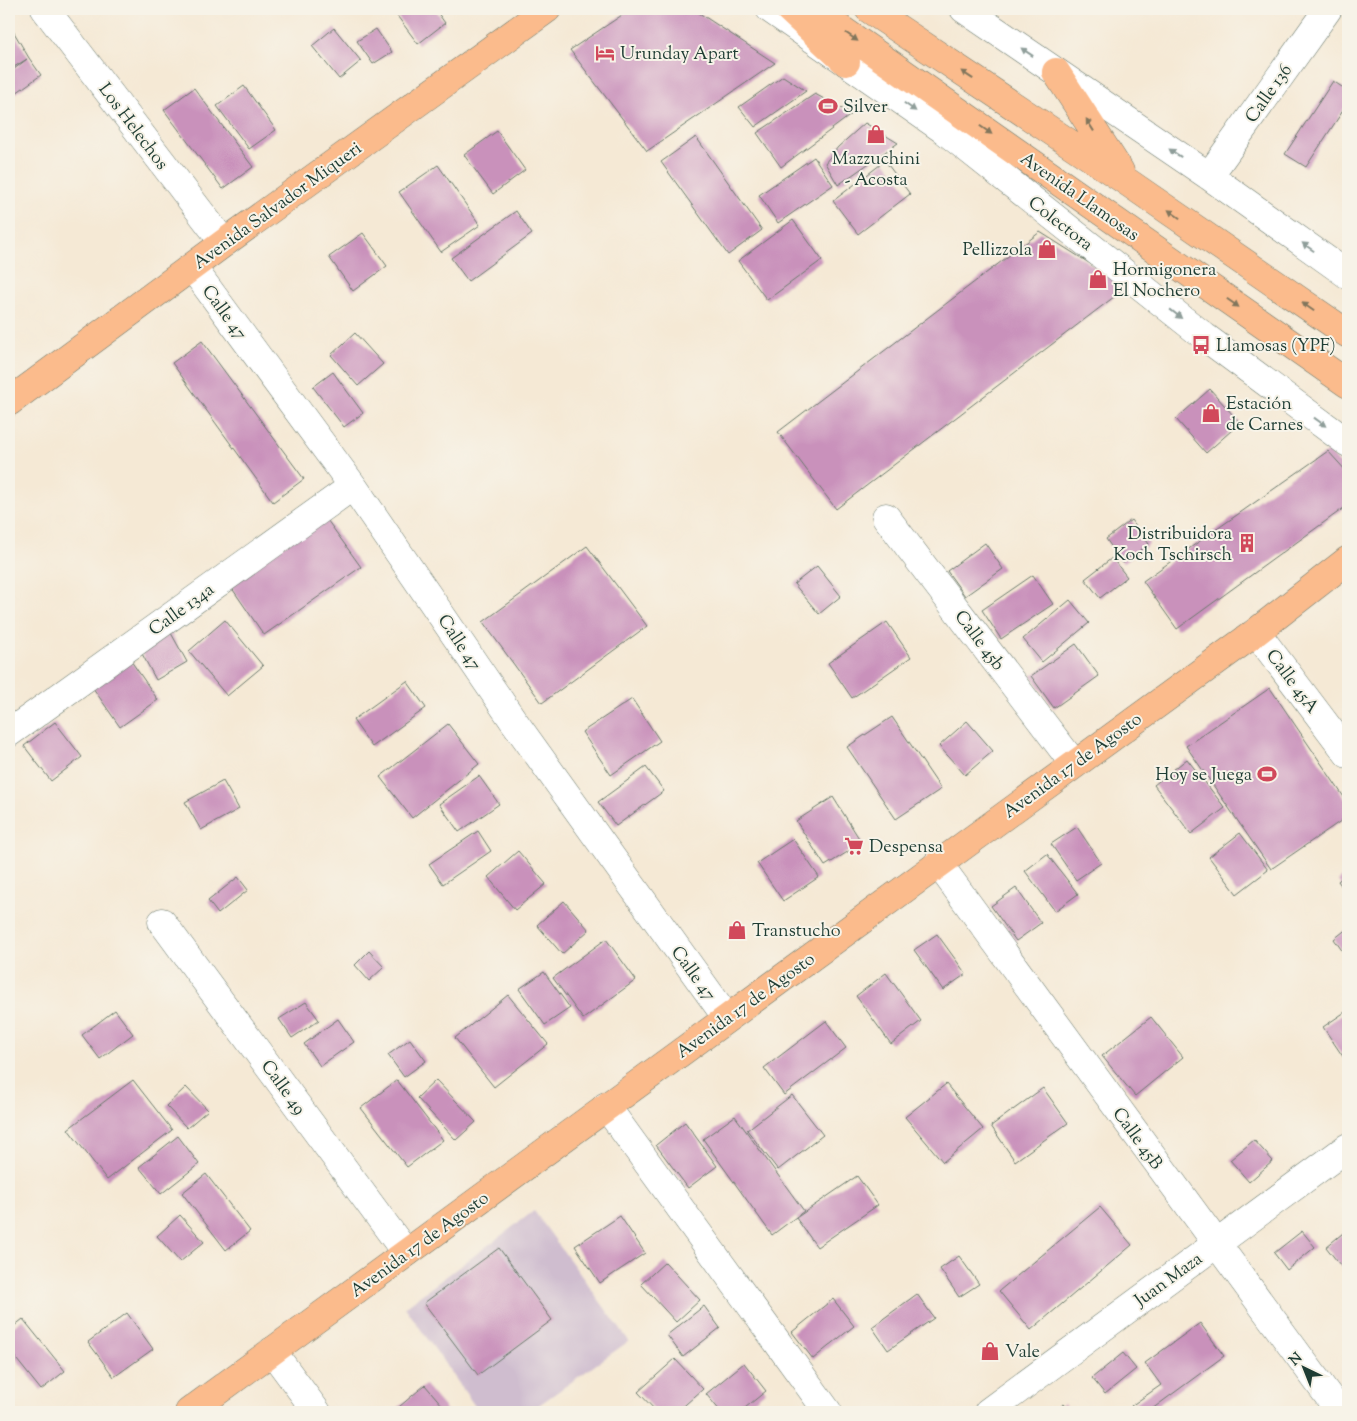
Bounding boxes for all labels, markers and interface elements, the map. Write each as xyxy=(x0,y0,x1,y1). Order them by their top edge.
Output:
one-way arrow xyxy=(846,32,859,42)
hotel icon: Urunday Apart xyxy=(594,42,616,64)
place label: Urunday Apart xyxy=(620,42,739,68)
one-way arrow xyxy=(1020,47,1034,57)
street label: Calle 136 xyxy=(1240,59,1299,129)
one-way arrow xyxy=(960,70,974,80)
street label: Los Helechos xyxy=(91,78,174,176)
sports icon: Silver xyxy=(817,95,839,117)
place label: Silver xyxy=(843,95,888,121)
one-way arrow xyxy=(903,102,917,112)
one-way arrow xyxy=(1086,119,1095,132)
shop icon: Mazzuchini - Acosta xyxy=(865,123,887,145)
one-way arrow xyxy=(979,125,992,135)
street label: Avenida Salvador Miqueri xyxy=(189,137,368,277)
place label: Mazzuchini - Acosta xyxy=(832,147,920,194)
street label: Avenida Llamosas xyxy=(1014,147,1144,248)
one-way arrow xyxy=(1169,148,1182,158)
street label: Colectora xyxy=(1022,191,1098,258)
one-way arrow xyxy=(1167,209,1181,219)
place label: Pellizzola xyxy=(962,238,1032,264)
shop icon: Pellizzola xyxy=(1036,238,1058,260)
one-way arrow xyxy=(1302,242,1315,252)
place label: Hormigonera El Nochero xyxy=(1113,258,1216,305)
shop icon: Hormigonera El Nochero xyxy=(1087,268,1109,290)
street label: Calle 47 xyxy=(194,280,252,346)
one-way arrow xyxy=(1227,298,1240,308)
one-way arrow xyxy=(1301,302,1315,312)
one-way arrow xyxy=(1169,309,1182,320)
bus stop icon: Llamosas (YPF) xyxy=(1190,334,1212,356)
place label: Llamosas (YPF) xyxy=(1216,334,1336,360)
place label: Estación de Carnes xyxy=(1226,392,1303,439)
shop icon: Estación de Carnes xyxy=(1200,402,1222,424)
one-way arrow xyxy=(1313,417,1327,427)
place label: Distribuidora Koch Tschirsch xyxy=(1113,522,1232,569)
building icon: Distribuidora Koch Tschirsch xyxy=(1236,532,1258,554)
street label: Calle 134a xyxy=(144,578,220,643)
street label: Calle 45b xyxy=(947,606,1010,677)
street label: Calle 47 xyxy=(430,610,487,676)
street label: Calle 45A xyxy=(1259,645,1324,720)
street label: Avenida 17 de Agosto xyxy=(998,707,1148,826)
place label: Hoy se Juega xyxy=(1155,763,1252,789)
sports icon: Hoy se Juega xyxy=(1256,763,1278,785)
supermarket icon: Despensa xyxy=(843,835,865,857)
place label: Despensa xyxy=(869,835,943,861)
shop icon: Transtucho xyxy=(726,919,748,941)
place label: Transtucho xyxy=(752,919,841,945)
street label: Calle 47 xyxy=(663,941,721,1007)
street label: Avenida 17 de Agosto xyxy=(671,947,821,1066)
street label: Calle 49 xyxy=(254,1055,311,1121)
street label: Calle 45B xyxy=(1105,1103,1168,1176)
street label: Avenida 17 de Agosto xyxy=(345,1186,495,1305)
street label: Juan Maza xyxy=(1129,1247,1208,1315)
shop icon: Vale xyxy=(979,1340,1001,1362)
place label: Vale xyxy=(1005,1340,1040,1366)
north arrow xyxy=(1280,1344,1330,1394)
text: N xyxy=(1286,1349,1307,1371)

